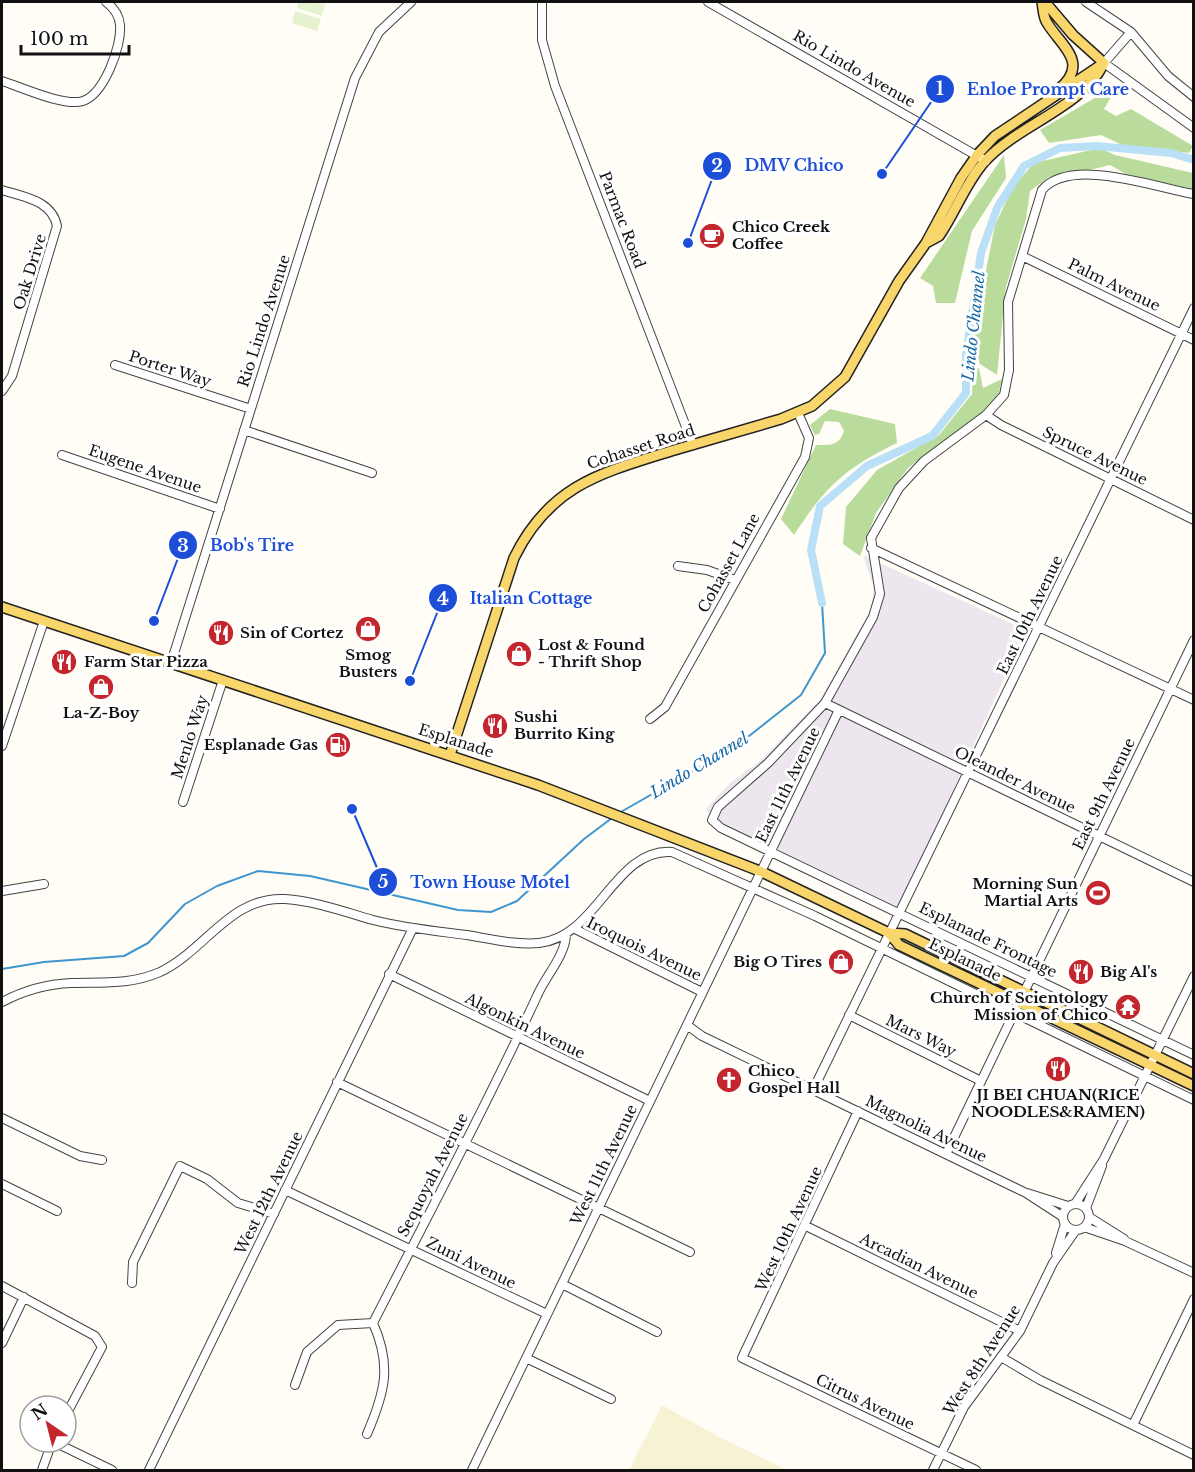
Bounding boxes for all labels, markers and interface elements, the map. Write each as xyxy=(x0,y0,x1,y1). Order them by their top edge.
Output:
scale bar xyxy=(21,18,129,56)
street label: Rio Lindo Avenue xyxy=(790,26,919,111)
text: 100 m xyxy=(30,28,88,50)
callout: Enloe Prompt Care xyxy=(925,72,1141,106)
text: 1 xyxy=(936,78,944,100)
text: Enloe Prompt Care xyxy=(967,79,1129,99)
callout: DMV Chico xyxy=(702,149,856,183)
text: 2 xyxy=(711,155,723,177)
text: DMV Chico xyxy=(744,155,844,175)
street label: Parmac Road xyxy=(595,169,650,271)
place label: Chico Creek Coffee xyxy=(732,217,831,253)
cafe icon: Chico Creek Coffee xyxy=(697,221,727,251)
street label: Oak Drive xyxy=(9,231,50,312)
street label: Rio Lindo Avenue xyxy=(233,252,294,389)
street label: Palm Avenue xyxy=(1065,254,1163,315)
water label: Lindo Channel xyxy=(957,269,989,383)
street label: Porter Way xyxy=(127,346,214,391)
street label: Cohasset Road xyxy=(584,420,697,473)
street label: Spruce Avenue xyxy=(1040,422,1151,489)
street label: Eugene Avenue xyxy=(86,440,204,497)
street label: Cohasset Lane xyxy=(693,510,764,616)
callout: Bob's Tire xyxy=(168,528,307,562)
text: 3 xyxy=(177,535,189,557)
text: Bob's Tire xyxy=(210,535,294,555)
street label: East 10th Avenue xyxy=(992,552,1067,677)
callout: Italian Cottage xyxy=(428,581,604,615)
text: 4 xyxy=(437,588,449,610)
text: Italian Cottage xyxy=(470,588,592,608)
shop icon: Smog Busters xyxy=(353,614,383,644)
restaurant icon: Sin of Cortez xyxy=(206,618,236,648)
place label: Sin of Cortez xyxy=(240,623,344,642)
place label: Lost & Found - Thrift Shop xyxy=(538,635,645,671)
shop icon: Lost & Found - Thrift Shop xyxy=(504,639,534,669)
place label: Smog Busters xyxy=(339,645,397,681)
restaurant icon: Farm Star Pizza xyxy=(49,647,79,677)
place label: Farm Star Pizza xyxy=(84,652,208,671)
shop icon: La-Z-Boy xyxy=(86,672,116,702)
street label: Menlo Way xyxy=(167,692,212,781)
place label: La-Z-Boy xyxy=(63,703,140,722)
place label: Sushi Burrito King xyxy=(514,707,615,743)
restaurant icon: Sushi Burrito King xyxy=(480,711,510,741)
street label: Esplanade xyxy=(416,719,496,762)
street label: East 11th Avenue xyxy=(751,724,824,846)
water label: Lindo Channel xyxy=(645,727,753,803)
fuel station icon: Esplanade Gas xyxy=(323,730,353,760)
place label: Esplanade Gas xyxy=(204,735,318,754)
street label: East 9th Avenue xyxy=(1068,735,1139,853)
street label: Oleander Avenue xyxy=(952,742,1079,817)
callout: Town House Motel xyxy=(368,865,582,899)
text: 5 xyxy=(378,871,388,893)
text: Town House Motel xyxy=(410,872,570,892)
place label: Morning Sun Martial Arts xyxy=(972,874,1078,910)
sports icon: Morning Sun Martial Arts xyxy=(1083,878,1113,908)
street label: Esplanade Frontage xyxy=(916,899,1060,981)
street label: Iroquois Avenue xyxy=(584,913,705,985)
street label: Esplanade xyxy=(926,935,1004,985)
shop icon: Big O Tires xyxy=(826,947,856,977)
place label: Big O Tires xyxy=(733,952,822,971)
restaurant icon: Big Al's xyxy=(1066,957,1096,987)
place label: Big Al's xyxy=(1100,962,1157,981)
street label: Algonkin Avenue xyxy=(461,988,588,1063)
place label: Church of Scientology Mission of Chico xyxy=(930,988,1108,1024)
temple icon: Church of Scientology Mission of Chico xyxy=(1113,992,1143,1022)
street label: Mars Way xyxy=(883,1010,960,1061)
restaurant icon: JI BEI CHUAN(RICE NOODLES&RAMEN) xyxy=(1043,1054,1073,1084)
place label: Chico Gospel Hall xyxy=(748,1061,841,1097)
church icon: Chico Gospel Hall xyxy=(714,1065,744,1095)
place label: JI BEI CHUAN(RICE NOODLES&RAMEN) xyxy=(971,1085,1145,1121)
street label: Magnolia Avenue xyxy=(862,1091,990,1166)
street label: West 11th Avenue xyxy=(566,1101,641,1229)
street label: Sequoyah Avenue xyxy=(393,1110,472,1240)
street label: West 12th Avenue xyxy=(230,1128,307,1258)
street label: West 10th Avenue xyxy=(751,1163,826,1295)
street label: Arcadian Avenue xyxy=(856,1228,982,1303)
street label: Zuni Avenue xyxy=(423,1233,519,1293)
street label: West 8th Avenue xyxy=(938,1301,1024,1419)
street label: Citrus Avenue xyxy=(813,1369,918,1434)
north arrow xyxy=(18,1394,78,1454)
text: N xyxy=(27,1399,51,1424)

